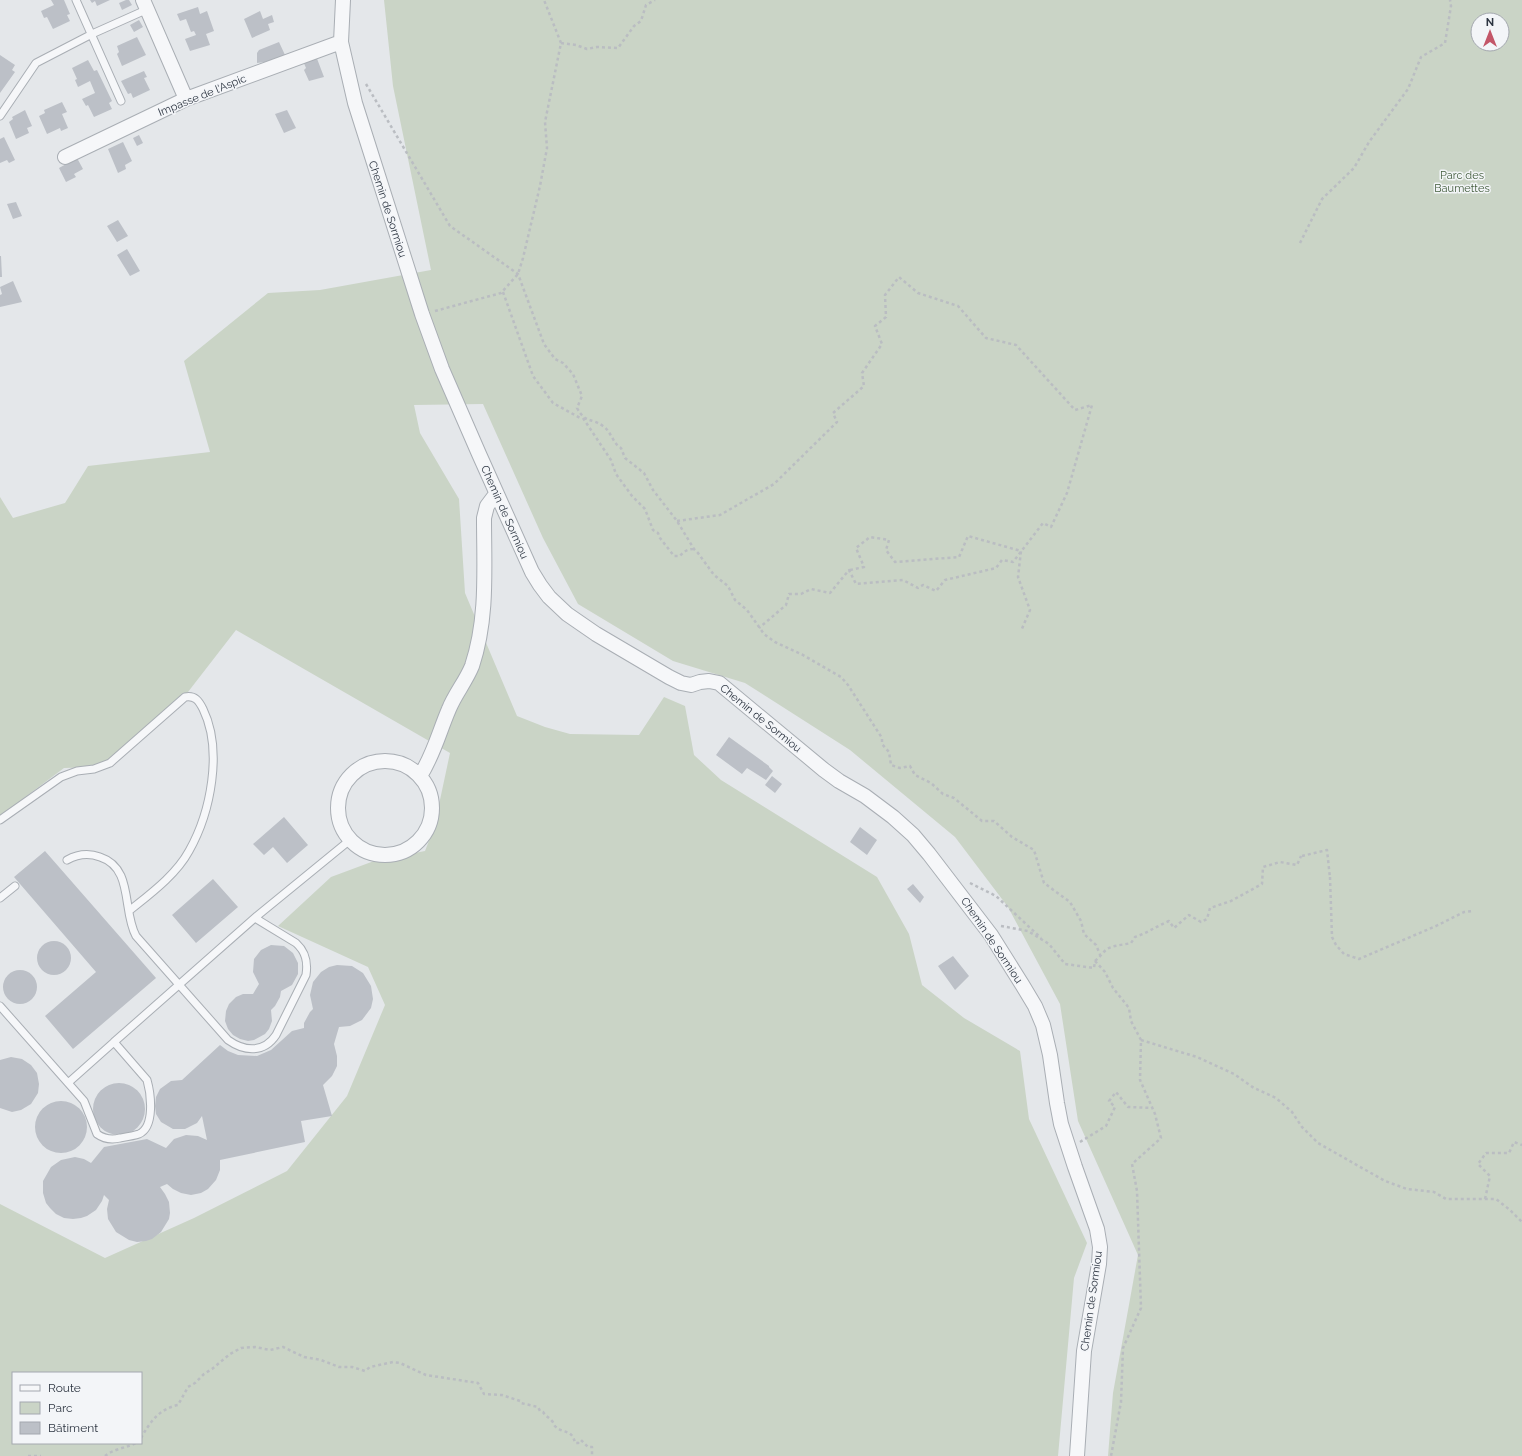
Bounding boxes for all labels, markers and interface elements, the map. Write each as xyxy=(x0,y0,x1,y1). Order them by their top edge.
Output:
north arrow xyxy=(1470,12,1510,52)
text: N xyxy=(1486,16,1494,29)
street label: Impasse de l'Aspic xyxy=(156,72,248,119)
street label: Chemin de Sormiou xyxy=(366,159,409,259)
park label: Parc des Baumettes xyxy=(1434,169,1490,195)
street label: Chemin de Sormiou xyxy=(478,463,531,561)
street label: Chemin de Sormiou xyxy=(717,682,804,755)
street label: Chemin de Sormiou xyxy=(958,895,1025,986)
street label: Chemin de Sormiou xyxy=(1078,1250,1105,1352)
legend xyxy=(12,1372,142,1444)
text: Route xyxy=(48,1381,81,1395)
text: Parc xyxy=(48,1401,73,1415)
text: Bâtiment xyxy=(48,1421,98,1435)

